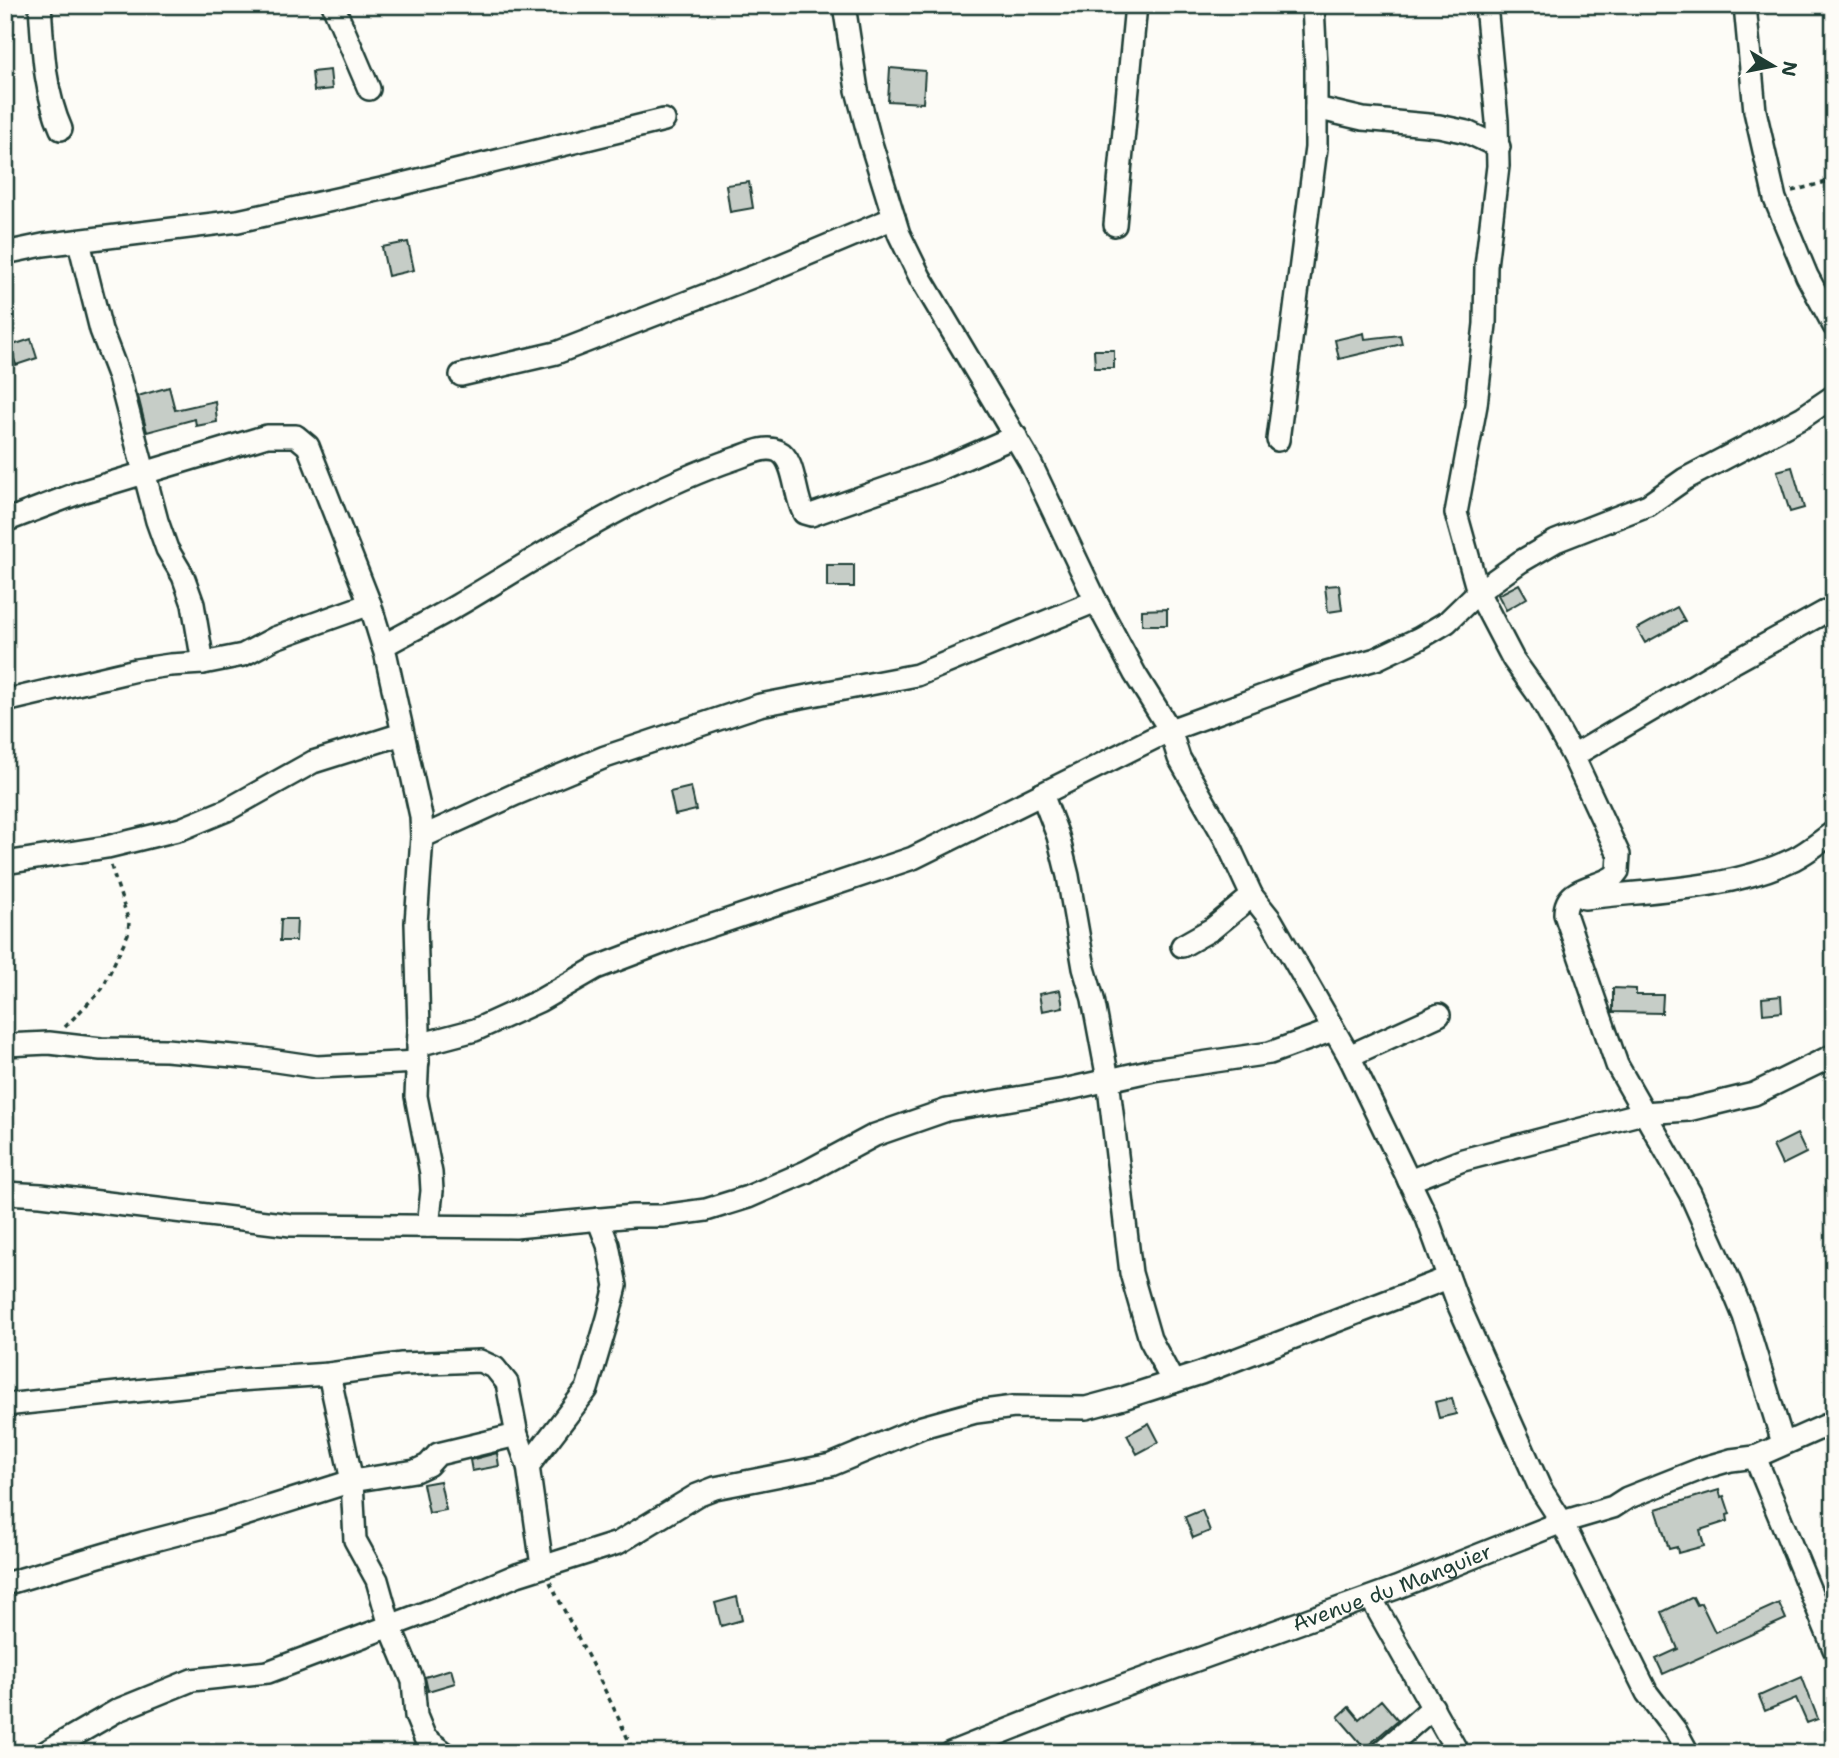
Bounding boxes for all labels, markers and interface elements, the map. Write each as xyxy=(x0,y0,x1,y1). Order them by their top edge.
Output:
north arrow xyxy=(1738,32,1808,102)
text: N xyxy=(1776,59,1803,78)
street label: Avenue du Manguier xyxy=(1289,1537,1496,1638)

